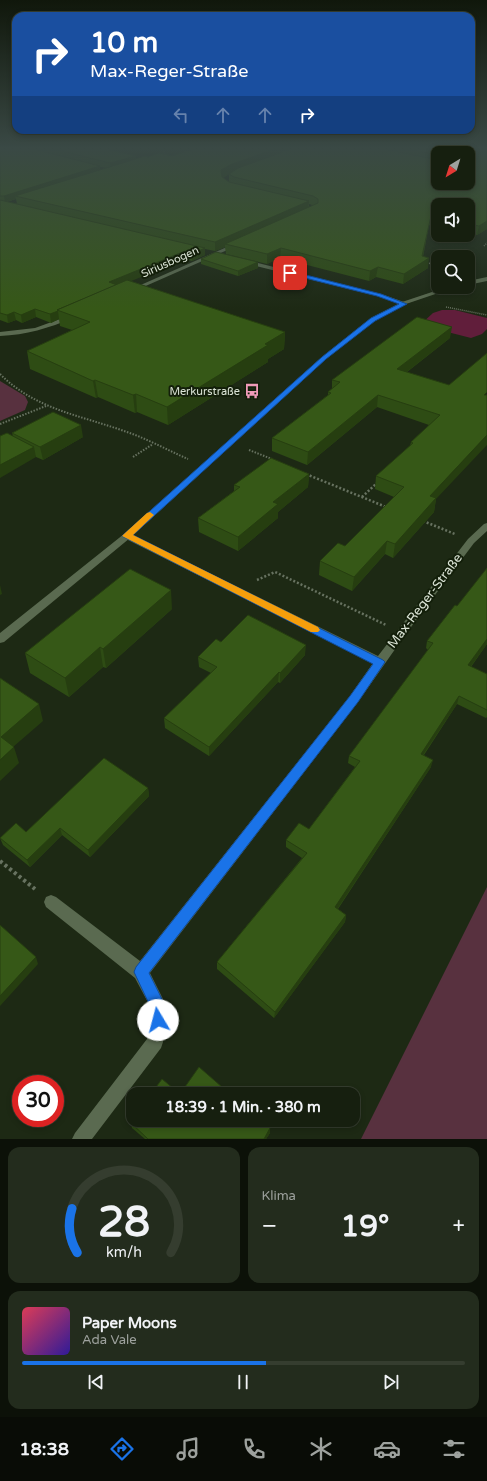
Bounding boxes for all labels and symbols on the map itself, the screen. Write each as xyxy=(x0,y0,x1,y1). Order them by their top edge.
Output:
north arrow xyxy=(431,146,475,190)
street label: Siriusbogen xyxy=(139,243,201,281)
pin xyxy=(273,256,307,290)
bus stop icon: Merkurstraße xyxy=(243,382,261,400)
place label: Merkurstraße xyxy=(169,385,240,398)
street label: Max-Reger-Straße xyxy=(384,551,466,651)
position arrow xyxy=(137,999,179,1041)
speed limit sign: 30 xyxy=(12,1075,64,1127)

